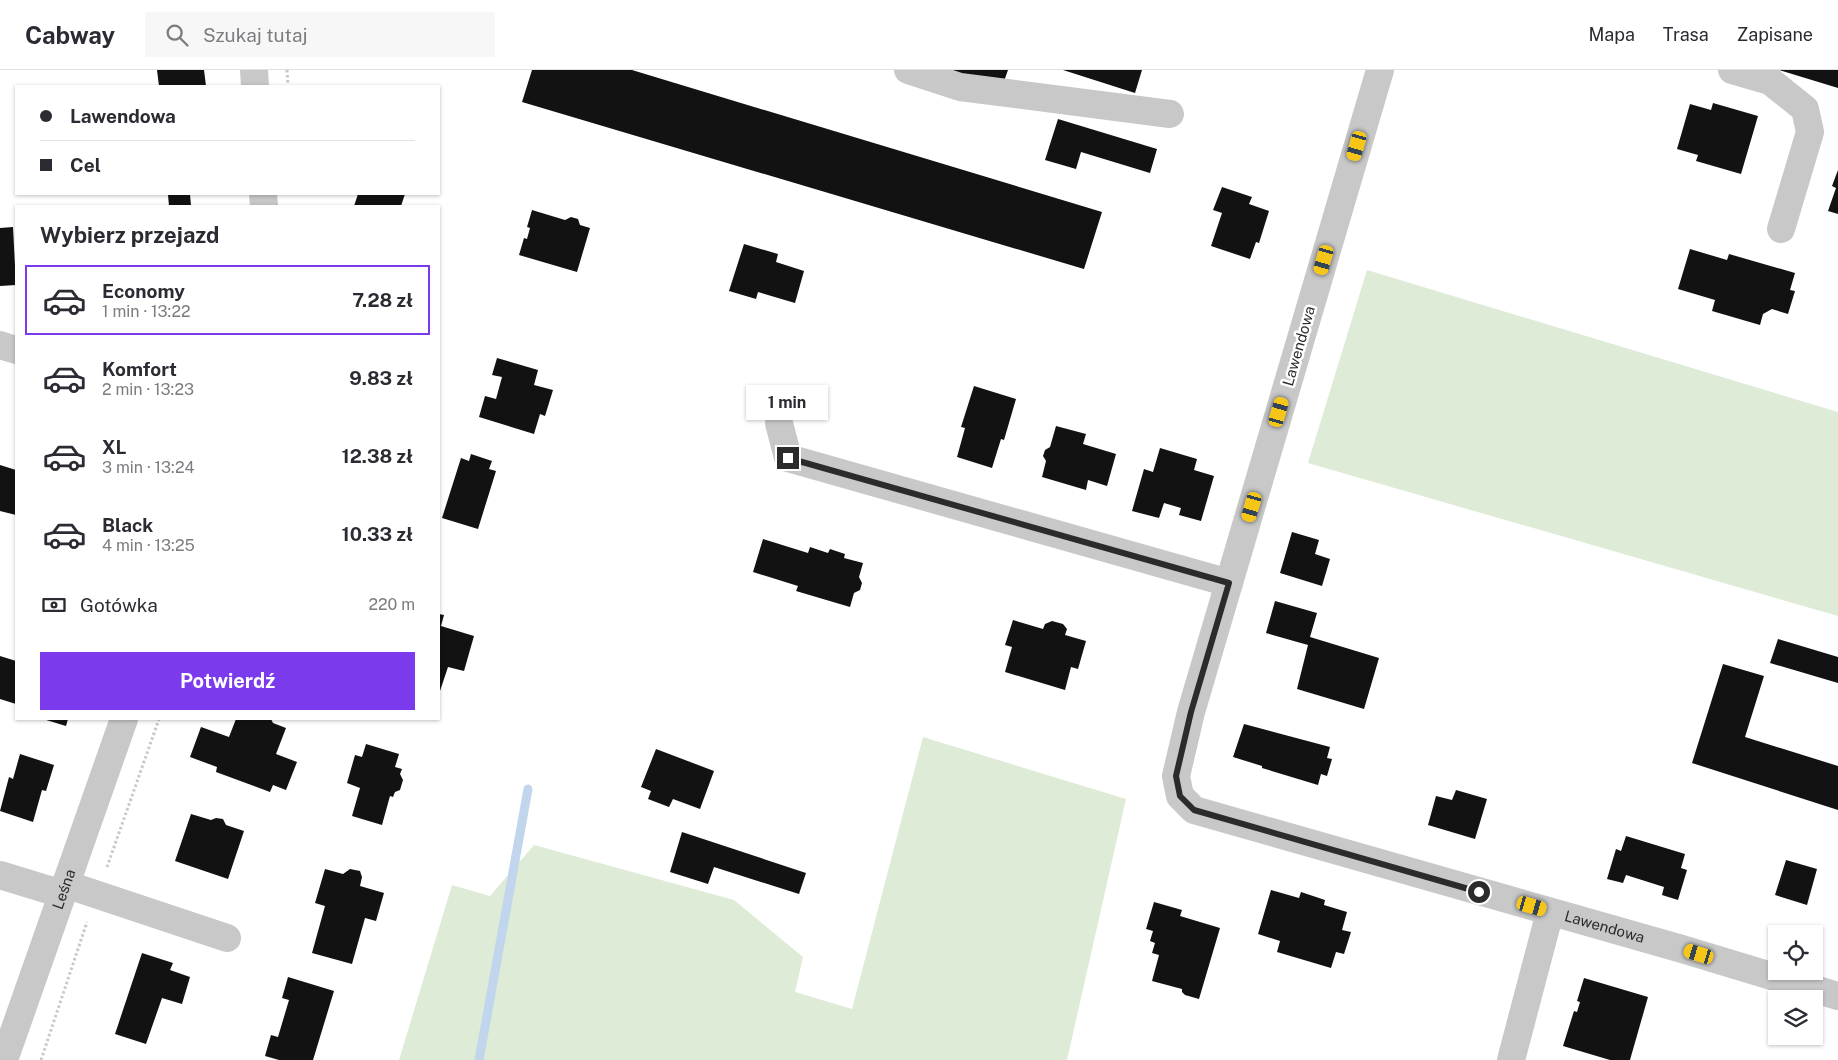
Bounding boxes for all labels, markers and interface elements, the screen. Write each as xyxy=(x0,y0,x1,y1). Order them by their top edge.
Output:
search box xyxy=(145,12,495,57)
text: Cabway xyxy=(25,21,115,49)
icon: search xyxy=(163,21,191,49)
text: Szukaj tutaj xyxy=(203,24,307,46)
text: Mapa xyxy=(1588,24,1635,45)
text: Trasa xyxy=(1663,24,1709,45)
text: Zapisane xyxy=(1737,24,1813,45)
text: Lawendowa xyxy=(70,105,176,127)
car xyxy=(1345,130,1368,162)
text: Cel xyxy=(70,154,101,176)
text: Wybierz przejazd xyxy=(40,222,220,248)
car xyxy=(1312,244,1335,276)
icon: car xyxy=(42,278,87,323)
text: Economy xyxy=(102,280,185,302)
text: 7.28 zł xyxy=(352,289,413,311)
text: 1 min · 13:22 xyxy=(102,302,190,321)
street label: Lawendowa xyxy=(1279,304,1318,388)
icon: car xyxy=(42,356,87,401)
text: Komfort xyxy=(102,358,177,380)
text: 9.83 zł xyxy=(349,367,413,389)
text: 2 min · 13:23 xyxy=(102,380,194,399)
callout: 1 min xyxy=(747,386,829,420)
text: 1 min xyxy=(768,393,806,412)
car xyxy=(1267,396,1290,428)
icon: car xyxy=(42,434,87,479)
text: XL xyxy=(102,436,127,458)
text: 12.38 zł xyxy=(342,445,413,467)
route end xyxy=(777,447,799,469)
text: 3 min · 13:24 xyxy=(102,458,195,477)
car xyxy=(1240,491,1263,523)
icon: car xyxy=(42,512,87,557)
text: Black xyxy=(102,514,153,536)
text: 10.33 zł xyxy=(342,523,413,545)
text: 4 min · 13:25 xyxy=(102,536,195,555)
icon: cash xyxy=(40,591,68,619)
text: Gotówka xyxy=(80,594,158,616)
text: 220 m xyxy=(368,595,415,614)
button: Potwierdź xyxy=(40,652,415,710)
street label: Leśna xyxy=(49,867,78,911)
route start xyxy=(1468,881,1490,903)
car xyxy=(1515,895,1548,917)
street label: Lawendowa xyxy=(1563,907,1647,946)
map controls xyxy=(1768,925,1823,1045)
button: locate xyxy=(1768,925,1823,980)
car xyxy=(1682,942,1715,966)
button: layers xyxy=(1768,990,1823,1045)

